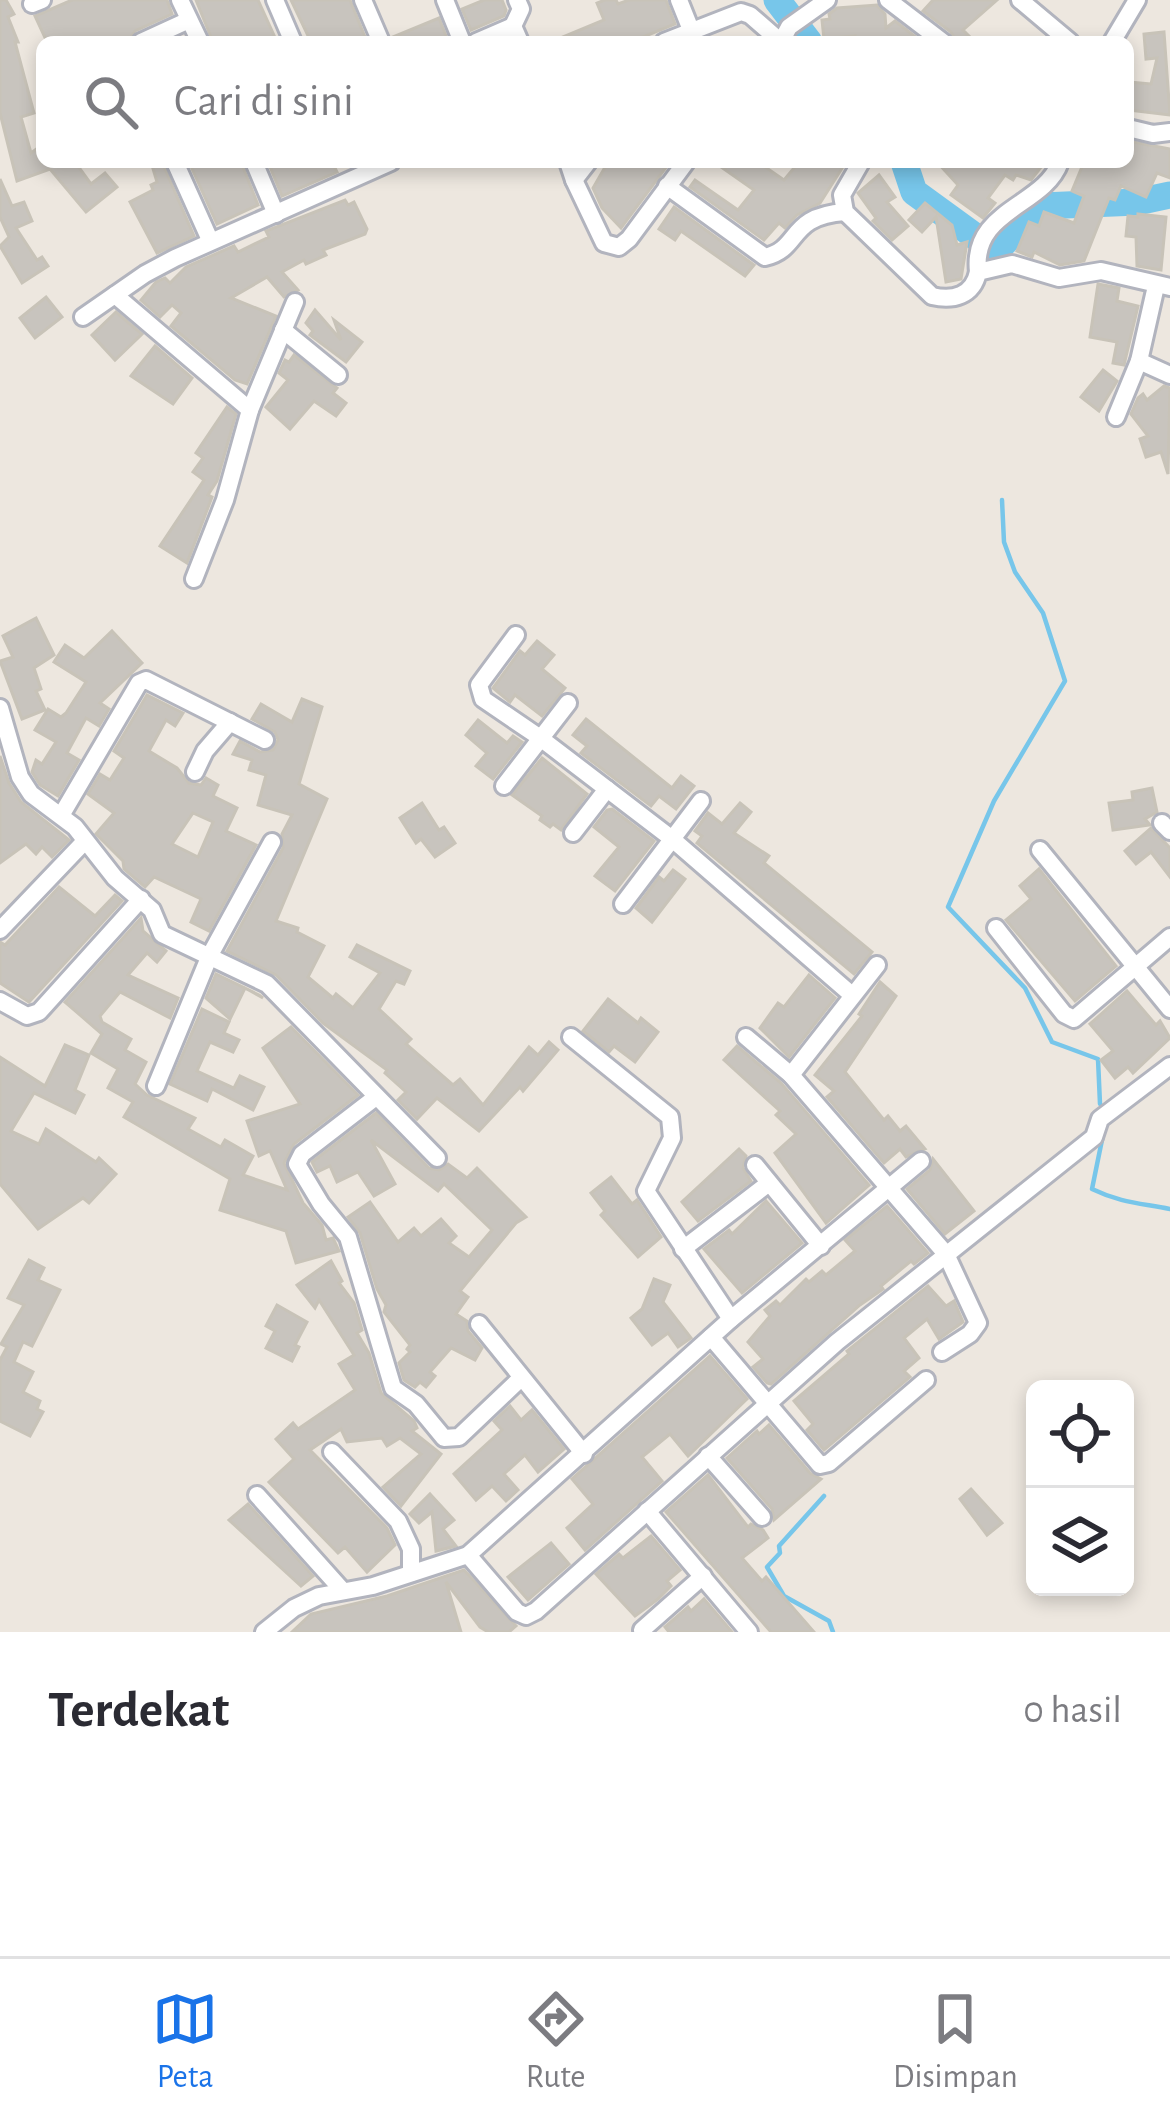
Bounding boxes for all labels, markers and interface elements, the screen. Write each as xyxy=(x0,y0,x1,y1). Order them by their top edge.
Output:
search box xyxy=(36,36,1134,168)
icon: search xyxy=(78,69,144,135)
text: Cari di sini xyxy=(174,79,354,124)
map controls xyxy=(1026,1380,1134,1596)
button: locate xyxy=(1026,1380,1134,1488)
button: layers xyxy=(1026,1488,1134,1596)
text: Terdekat xyxy=(48,1685,229,1736)
text: 0 hasil xyxy=(1023,1691,1122,1730)
tab: Peta xyxy=(152,1986,218,2098)
tab: Rute xyxy=(523,1986,589,2098)
tab: Disimpan xyxy=(893,1986,1018,2098)

